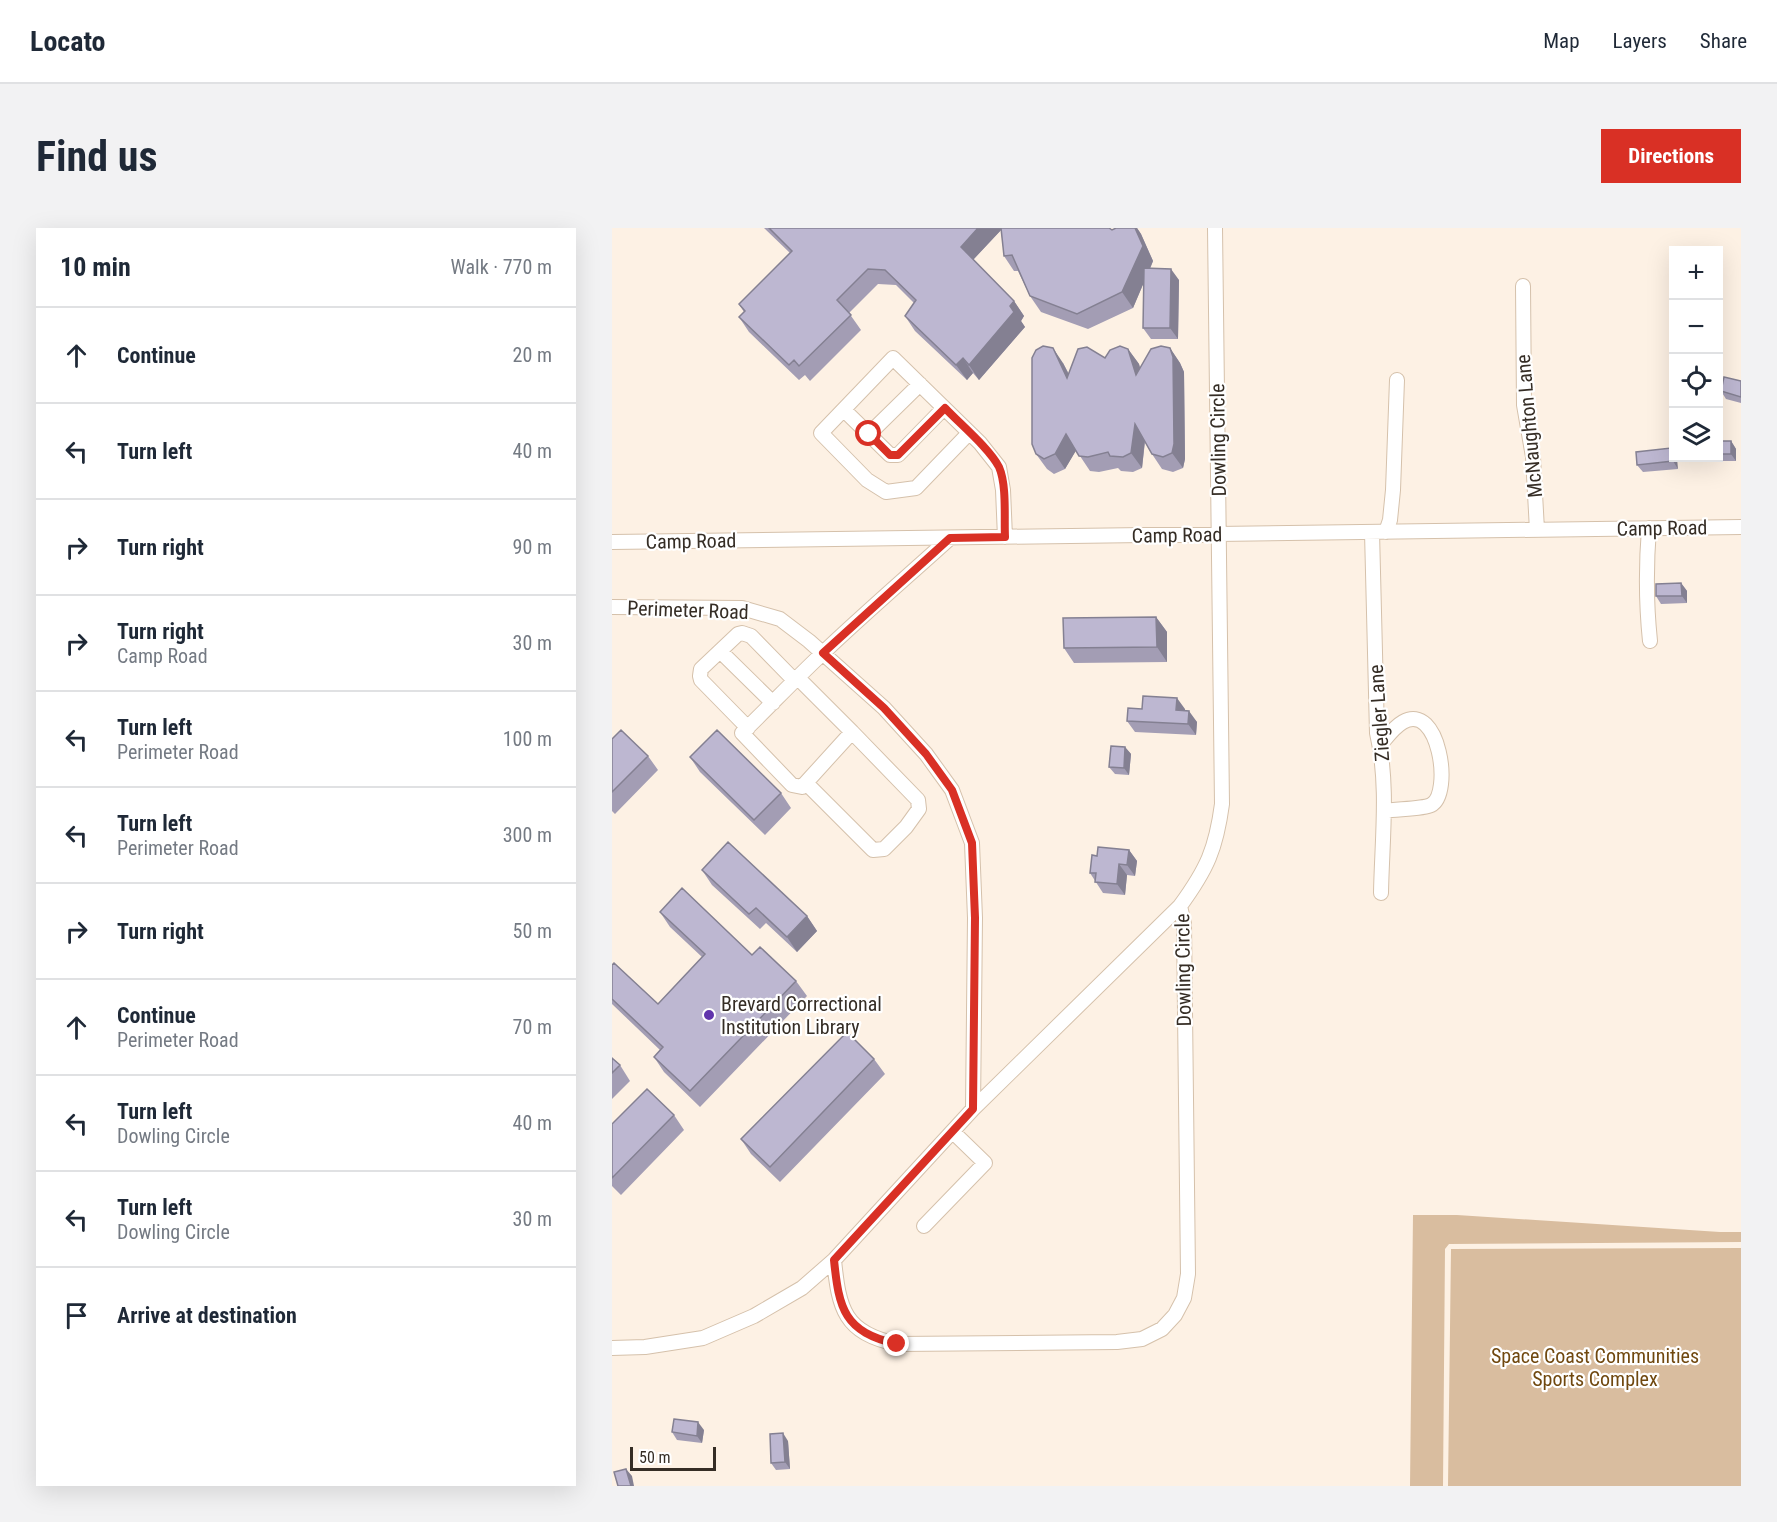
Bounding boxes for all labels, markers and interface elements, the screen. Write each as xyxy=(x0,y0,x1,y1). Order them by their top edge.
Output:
text: Locato xyxy=(30,25,106,58)
text: Map xyxy=(1543,29,1580,53)
text: Layers xyxy=(1613,29,1667,53)
text: Share xyxy=(1700,29,1747,53)
button: Directions xyxy=(1601,129,1741,183)
text: Find us xyxy=(36,132,157,181)
map controls xyxy=(1669,246,1723,462)
button: + xyxy=(1669,246,1723,300)
text: 10 min xyxy=(60,252,131,282)
text: Walk · 770 m xyxy=(451,255,552,279)
button: − xyxy=(1669,300,1723,354)
icon: ahead xyxy=(60,339,93,372)
text: Continue xyxy=(117,343,196,368)
text: 20 m xyxy=(513,343,552,367)
street label: McNaughton Lane xyxy=(1511,353,1547,499)
button: locate xyxy=(1669,354,1723,408)
street label: Dowling Circle xyxy=(1205,383,1231,497)
button: layers xyxy=(1669,408,1723,462)
route start xyxy=(855,420,881,446)
icon: left xyxy=(60,435,93,468)
text: Turn left xyxy=(117,439,192,464)
text: 40 m xyxy=(513,439,552,463)
street label: Camp Road xyxy=(1617,515,1707,541)
street label: Camp Road xyxy=(1132,522,1222,548)
street label: Camp Road xyxy=(646,528,736,554)
icon: right xyxy=(60,531,93,564)
text: Turn right xyxy=(117,535,204,560)
text: 90 m xyxy=(513,535,552,559)
street label: Perimeter Road xyxy=(627,596,749,624)
text: Turn right xyxy=(117,619,204,644)
icon: right xyxy=(60,627,93,660)
text: 30 m xyxy=(513,631,552,655)
text: Camp Road xyxy=(117,644,208,668)
street label: Ziegler Lane xyxy=(1364,664,1394,762)
text: Turn left xyxy=(117,715,192,740)
icon: left xyxy=(60,723,93,756)
text: 100 m xyxy=(503,727,552,751)
text: Perimeter Road xyxy=(117,740,239,764)
text: Turn left xyxy=(117,811,192,836)
icon: left xyxy=(60,819,93,852)
text: 300 m xyxy=(503,823,552,847)
text: Perimeter Road xyxy=(117,836,239,860)
street label: Dowling Circle xyxy=(1170,913,1196,1027)
icon: right xyxy=(60,915,93,948)
text: Turn right xyxy=(117,919,204,944)
text: 50 m xyxy=(513,919,552,943)
place label: Brevard Correctional Institution Library xyxy=(721,992,882,1039)
text: Continue xyxy=(117,1003,196,1028)
marker: Brevard Correctional Institution Library xyxy=(702,1008,716,1022)
icon: ahead xyxy=(60,1011,93,1044)
text: 70 m xyxy=(513,1015,552,1039)
text: Perimeter Road xyxy=(117,1028,239,1052)
text: Turn left xyxy=(117,1099,192,1124)
icon: left xyxy=(60,1107,93,1140)
text: 40 m xyxy=(513,1111,552,1135)
text: Dowling Circle xyxy=(117,1124,230,1148)
text: Turn left xyxy=(117,1195,192,1220)
icon: left xyxy=(60,1203,93,1236)
text: 30 m xyxy=(513,1207,552,1231)
text: Dowling Circle xyxy=(117,1220,230,1244)
icon: arrive xyxy=(60,1299,93,1332)
text: Arrive at destination xyxy=(117,1303,297,1328)
route end xyxy=(883,1330,909,1356)
park label: Space Coast Communities Sports Complex xyxy=(1491,1344,1699,1391)
scale bar xyxy=(630,1444,716,1472)
text: 50 m xyxy=(639,1448,671,1467)

